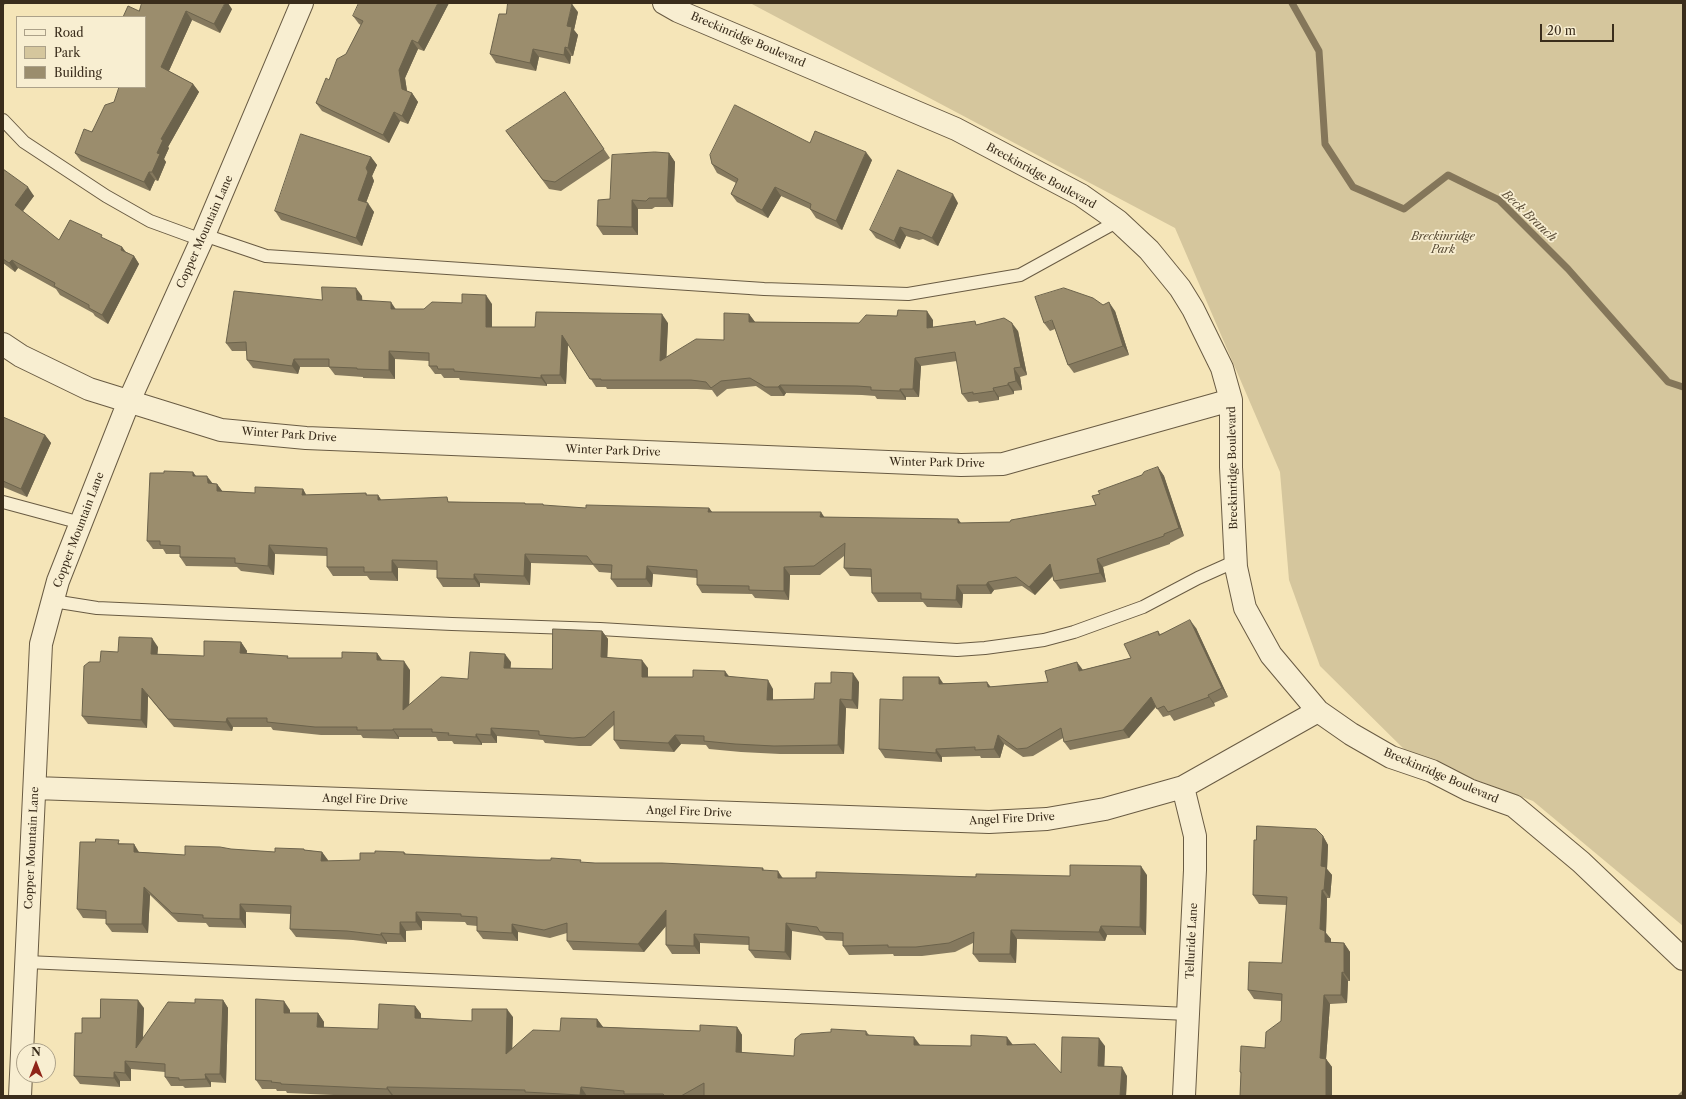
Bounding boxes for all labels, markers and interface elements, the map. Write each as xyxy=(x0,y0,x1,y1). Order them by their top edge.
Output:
street label: Breckinridge Boulevard xyxy=(689,10,807,70)
legend xyxy=(16,16,146,88)
scale bar xyxy=(1542,16,1616,42)
text: 20 m xyxy=(1547,23,1576,38)
text: Road xyxy=(54,25,84,40)
text: Park xyxy=(54,45,80,60)
text: Building xyxy=(54,65,102,80)
street label: Breckinridge Boulevard xyxy=(984,140,1098,212)
street label: Copper Mountain Lane xyxy=(174,173,236,291)
water label: Beck Branch xyxy=(1499,187,1559,245)
park label: Breckinridge Park xyxy=(1411,230,1475,256)
street label: Breckinridge Boulevard xyxy=(1225,406,1241,530)
street label: Winter Park Drive xyxy=(241,425,337,445)
street label: Winter Park Drive xyxy=(565,443,661,459)
street label: Winter Park Drive xyxy=(889,456,985,470)
street label: Copper Mountain Lane xyxy=(51,470,107,590)
street label: Breckinridge Boulevard xyxy=(1382,746,1500,806)
street label: Copper Mountain Lane xyxy=(22,786,42,910)
street label: Angel Fire Drive xyxy=(322,792,408,808)
street label: Angel Fire Drive xyxy=(646,804,732,820)
street label: Angel Fire Drive xyxy=(969,810,1055,828)
street label: Telluride Lane xyxy=(1183,902,1201,980)
north arrow xyxy=(16,1043,56,1083)
text: N xyxy=(31,1045,41,1059)

